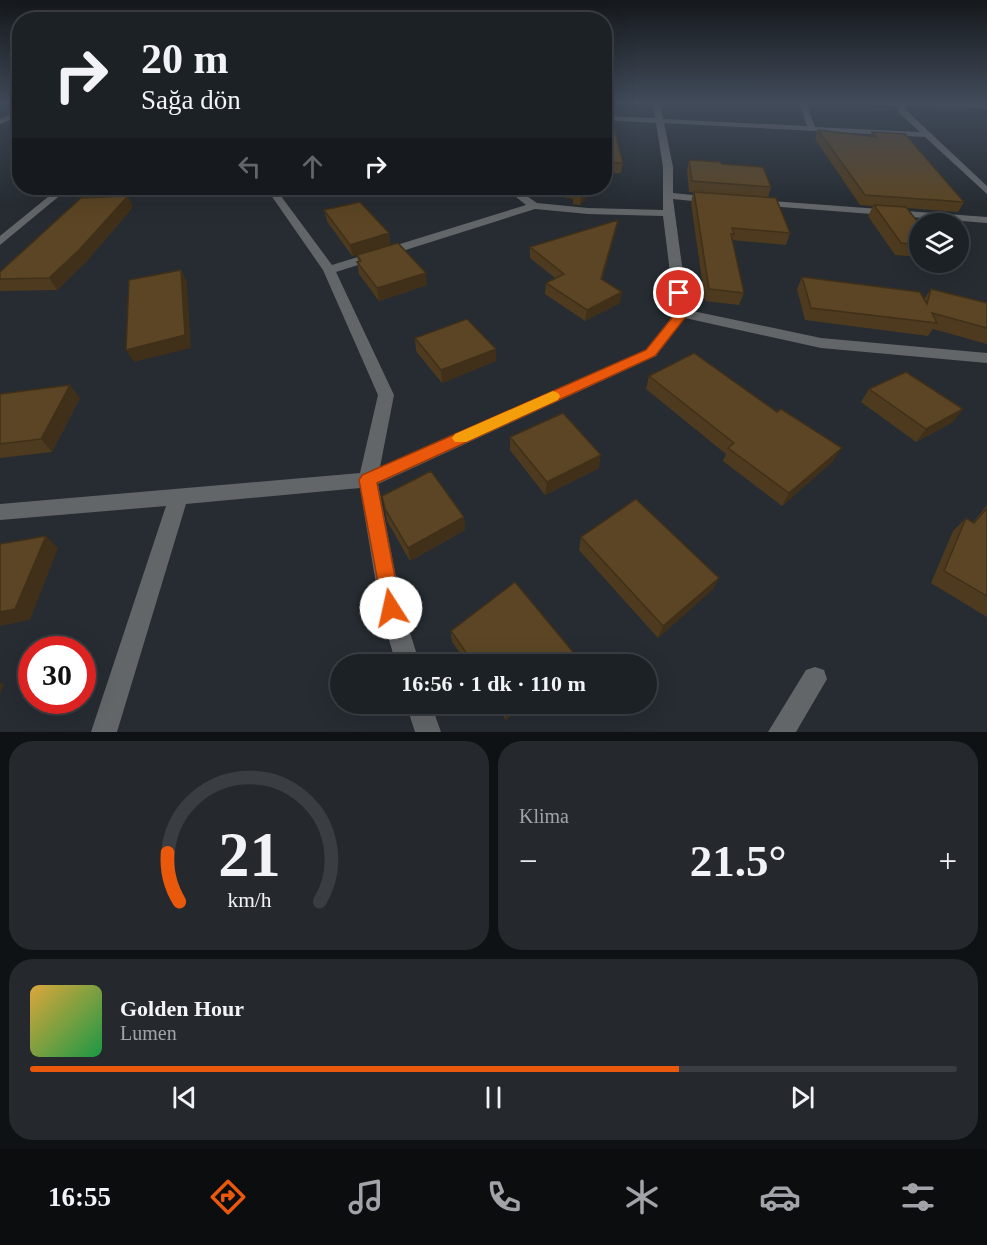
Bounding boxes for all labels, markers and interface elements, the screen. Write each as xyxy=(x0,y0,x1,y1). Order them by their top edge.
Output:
icon: right xyxy=(42,36,120,114)
text: 20 m xyxy=(141,36,229,82)
text: Sağa dön xyxy=(141,85,241,115)
icon: left xyxy=(233,150,266,183)
icon: ahead xyxy=(296,150,329,183)
icon: right xyxy=(359,150,392,183)
map controls xyxy=(909,213,969,273)
button: layers xyxy=(909,213,969,273)
pin xyxy=(653,267,704,318)
icon: arrive xyxy=(662,276,695,309)
position arrow xyxy=(359,576,423,640)
speed limit sign: 30 xyxy=(18,636,96,714)
text: 16:56 · 1 dk · 110 m xyxy=(401,671,586,696)
text: Klima xyxy=(519,805,569,827)
text: 21 xyxy=(218,820,280,889)
text: 21.5° xyxy=(690,836,786,886)
text: − xyxy=(519,843,538,879)
text: + xyxy=(938,843,957,879)
text: km/h xyxy=(227,889,271,913)
text: Golden Hour xyxy=(120,996,244,1021)
text: Lumen xyxy=(120,1022,177,1044)
icon: previous xyxy=(168,1081,201,1114)
icon: pause xyxy=(477,1081,510,1114)
icon: next xyxy=(786,1081,819,1114)
icon: directions xyxy=(207,1176,249,1218)
icon: music xyxy=(345,1176,387,1218)
icon: phone xyxy=(483,1176,525,1218)
icon: climate xyxy=(621,1176,663,1218)
icon: car xyxy=(759,1176,801,1218)
icon: filters xyxy=(897,1176,939,1218)
text: 16:55 xyxy=(48,1182,111,1212)

